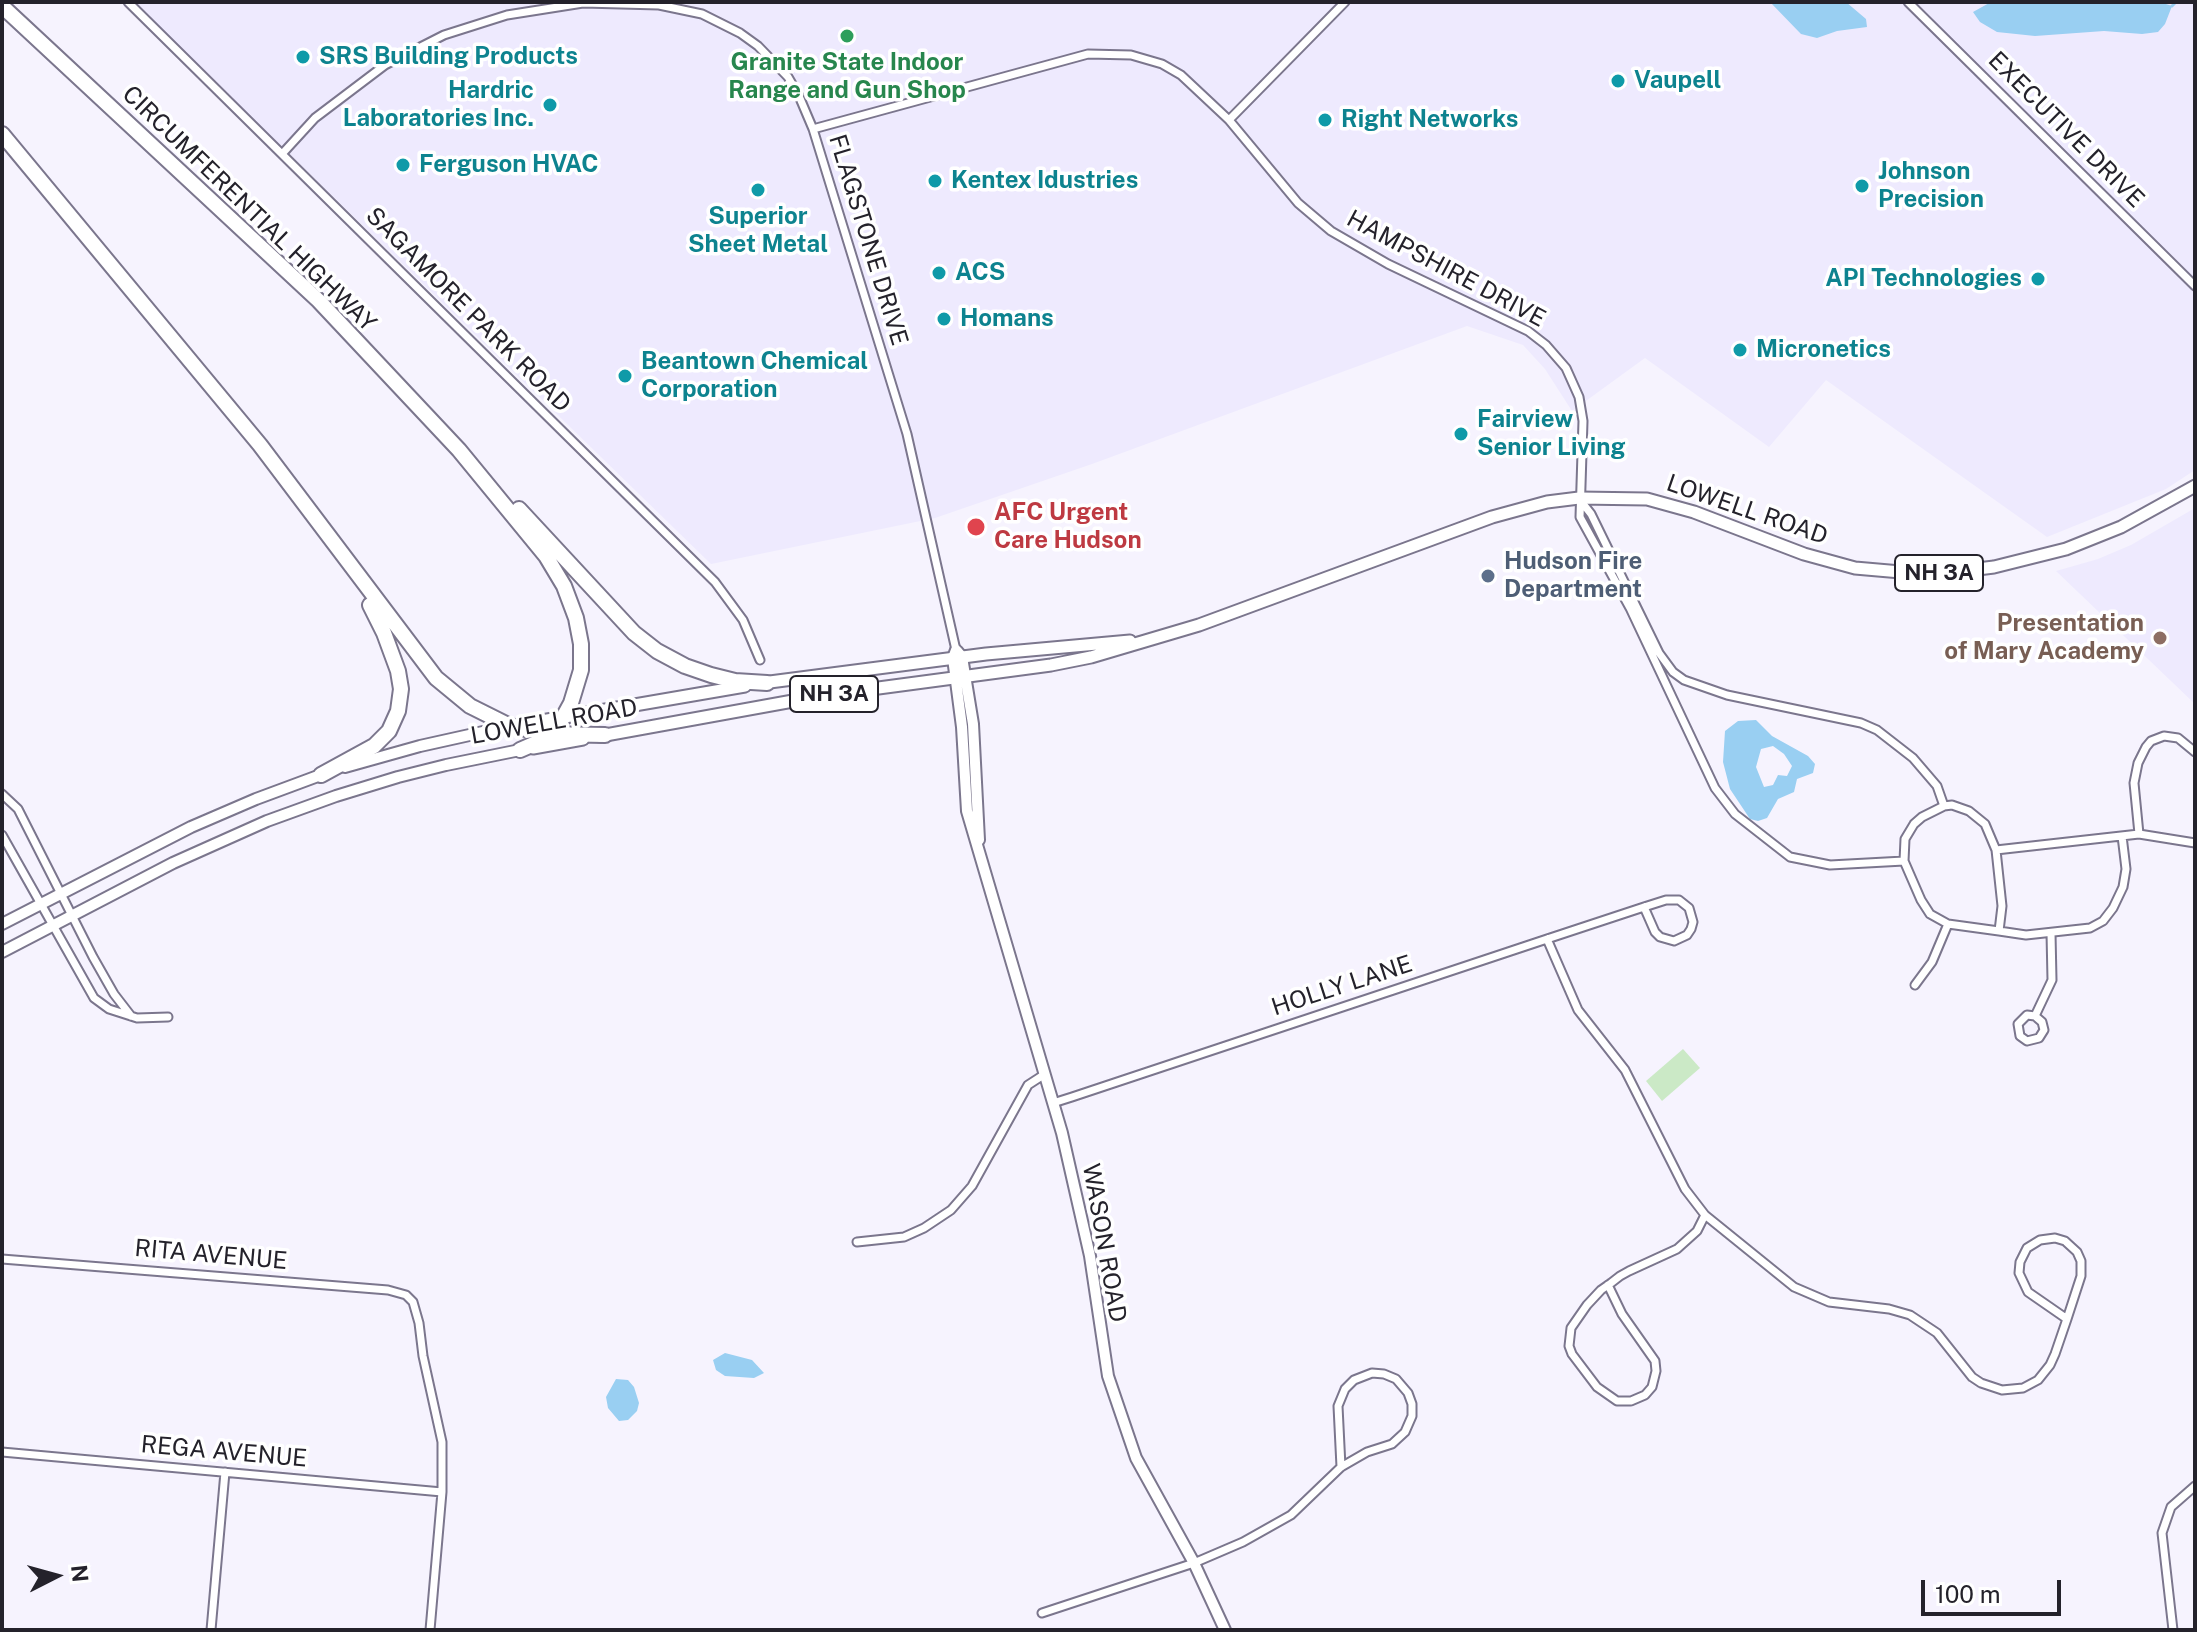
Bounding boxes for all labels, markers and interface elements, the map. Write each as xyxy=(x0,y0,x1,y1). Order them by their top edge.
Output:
marker: Granite State Indoor Range and Gun Shop xyxy=(838,27,856,45)
place label: SRS Building Products xyxy=(319,43,578,71)
street label: EXECUTIVE DRIVE xyxy=(1982,46,2150,214)
marker: SRS Building Products xyxy=(294,48,312,66)
place label: Granite State Indoor Range and Gun Shop xyxy=(728,49,966,105)
place label: Vaupell xyxy=(1634,67,1721,95)
marker: Vaupell xyxy=(1609,72,1627,90)
place label: Hardric Laboratories Inc. xyxy=(343,77,534,133)
street label: CIRCUMFERENTIAL HIGHWAY xyxy=(116,80,382,338)
marker: Hardric Laboratories Inc. xyxy=(541,96,559,114)
place label: Right Networks xyxy=(1341,106,1518,134)
marker: Right Networks xyxy=(1316,111,1334,129)
street label: FLAGSTONE DRIVE xyxy=(822,131,914,349)
place label: Ferguson HVAC xyxy=(419,151,599,179)
marker: Ferguson HVAC xyxy=(394,156,412,174)
place label: Johnson Precision xyxy=(1878,158,1984,214)
place label: Kentex Idustries xyxy=(951,167,1138,195)
marker: Kentex Idustries xyxy=(926,172,944,190)
marker: Johnson Precision xyxy=(1853,177,1871,195)
marker: Superior Sheet Metal xyxy=(749,181,767,199)
street label: SAGAMORE PARK ROAD xyxy=(359,201,577,419)
place label: Superior Sheet Metal xyxy=(688,203,828,259)
street label: HAMPSHIRE DRIVE xyxy=(1342,204,1550,334)
place label: ACS xyxy=(955,259,1005,287)
marker: ACS xyxy=(930,264,948,282)
place label: API Technologies xyxy=(1825,265,2022,293)
marker: API Technologies xyxy=(2029,270,2047,288)
place label: Homans xyxy=(960,305,1054,333)
marker: Homans xyxy=(935,310,953,328)
place label: Micronetics xyxy=(1756,336,1891,364)
marker: Micronetics xyxy=(1731,341,1749,359)
place label: Beantown Chemical Corporation xyxy=(641,348,868,404)
marker: Beantown Chemical Corporation xyxy=(616,367,634,385)
place label: Fairview Senior Living xyxy=(1477,406,1626,462)
marker: Fairview Senior Living xyxy=(1452,425,1470,443)
street label: LOWELL ROAD xyxy=(1663,469,1831,551)
place label: AFC Urgent Care Hudson xyxy=(994,499,1142,555)
marker: AFC Urgent Care Hudson xyxy=(965,516,987,538)
place label: Hudson Fire Department xyxy=(1504,548,1642,604)
road number: NH 3A xyxy=(1895,555,1983,591)
marker: Hudson Fire Department xyxy=(1479,567,1497,585)
place label: Presentation of Mary Academy xyxy=(1944,610,2144,666)
marker: Presentation of Mary Academy xyxy=(2151,629,2169,647)
road number: NH 3A xyxy=(790,676,878,712)
street label: LOWELL ROAD xyxy=(468,693,640,751)
street label: HOLLY LANE xyxy=(1268,950,1416,1022)
street label: WASON ROAD xyxy=(1076,1161,1132,1325)
street label: RITA AVENUE xyxy=(133,1234,289,1276)
street label: REGA AVENUE xyxy=(140,1430,308,1474)
north arrow xyxy=(16,1536,96,1616)
text: N xyxy=(66,1564,94,1583)
scale bar xyxy=(1925,1564,2065,1614)
text: 100 m xyxy=(1935,1580,2001,1608)

